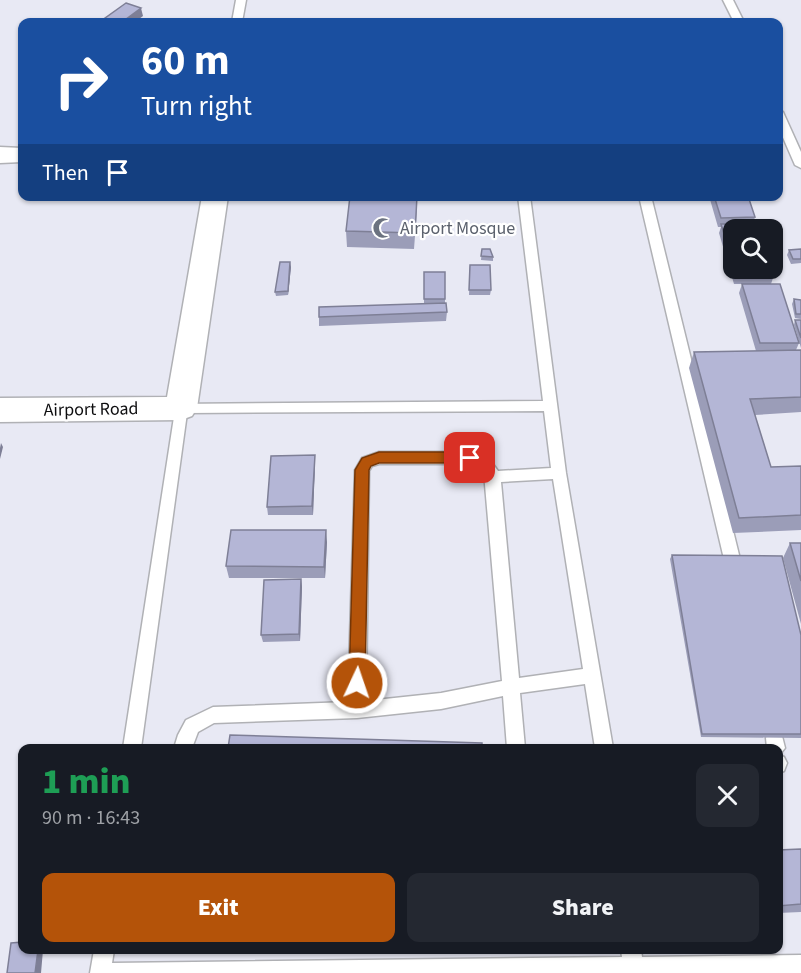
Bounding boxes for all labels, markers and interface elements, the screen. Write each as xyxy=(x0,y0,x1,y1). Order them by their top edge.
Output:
text: 60 m xyxy=(141,31,230,91)
icon: right xyxy=(42,42,120,120)
text: Turn right xyxy=(141,87,252,126)
icon: arrive xyxy=(101,156,134,189)
text: Then xyxy=(42,157,89,189)
mosque icon: Airport Mosque xyxy=(371,216,395,240)
place label: Airport Mosque xyxy=(400,216,515,241)
map controls xyxy=(723,219,783,279)
button: search xyxy=(723,219,783,279)
street label: Airport Road xyxy=(43,396,139,423)
pin xyxy=(444,432,495,483)
icon: arrive xyxy=(453,441,486,474)
position arrow xyxy=(325,651,389,715)
text: 1 min xyxy=(42,756,130,807)
button: close xyxy=(696,764,759,827)
text: 90 m · 16:43 xyxy=(42,804,140,832)
button: Exit xyxy=(42,873,395,942)
button: Share xyxy=(407,873,759,942)

